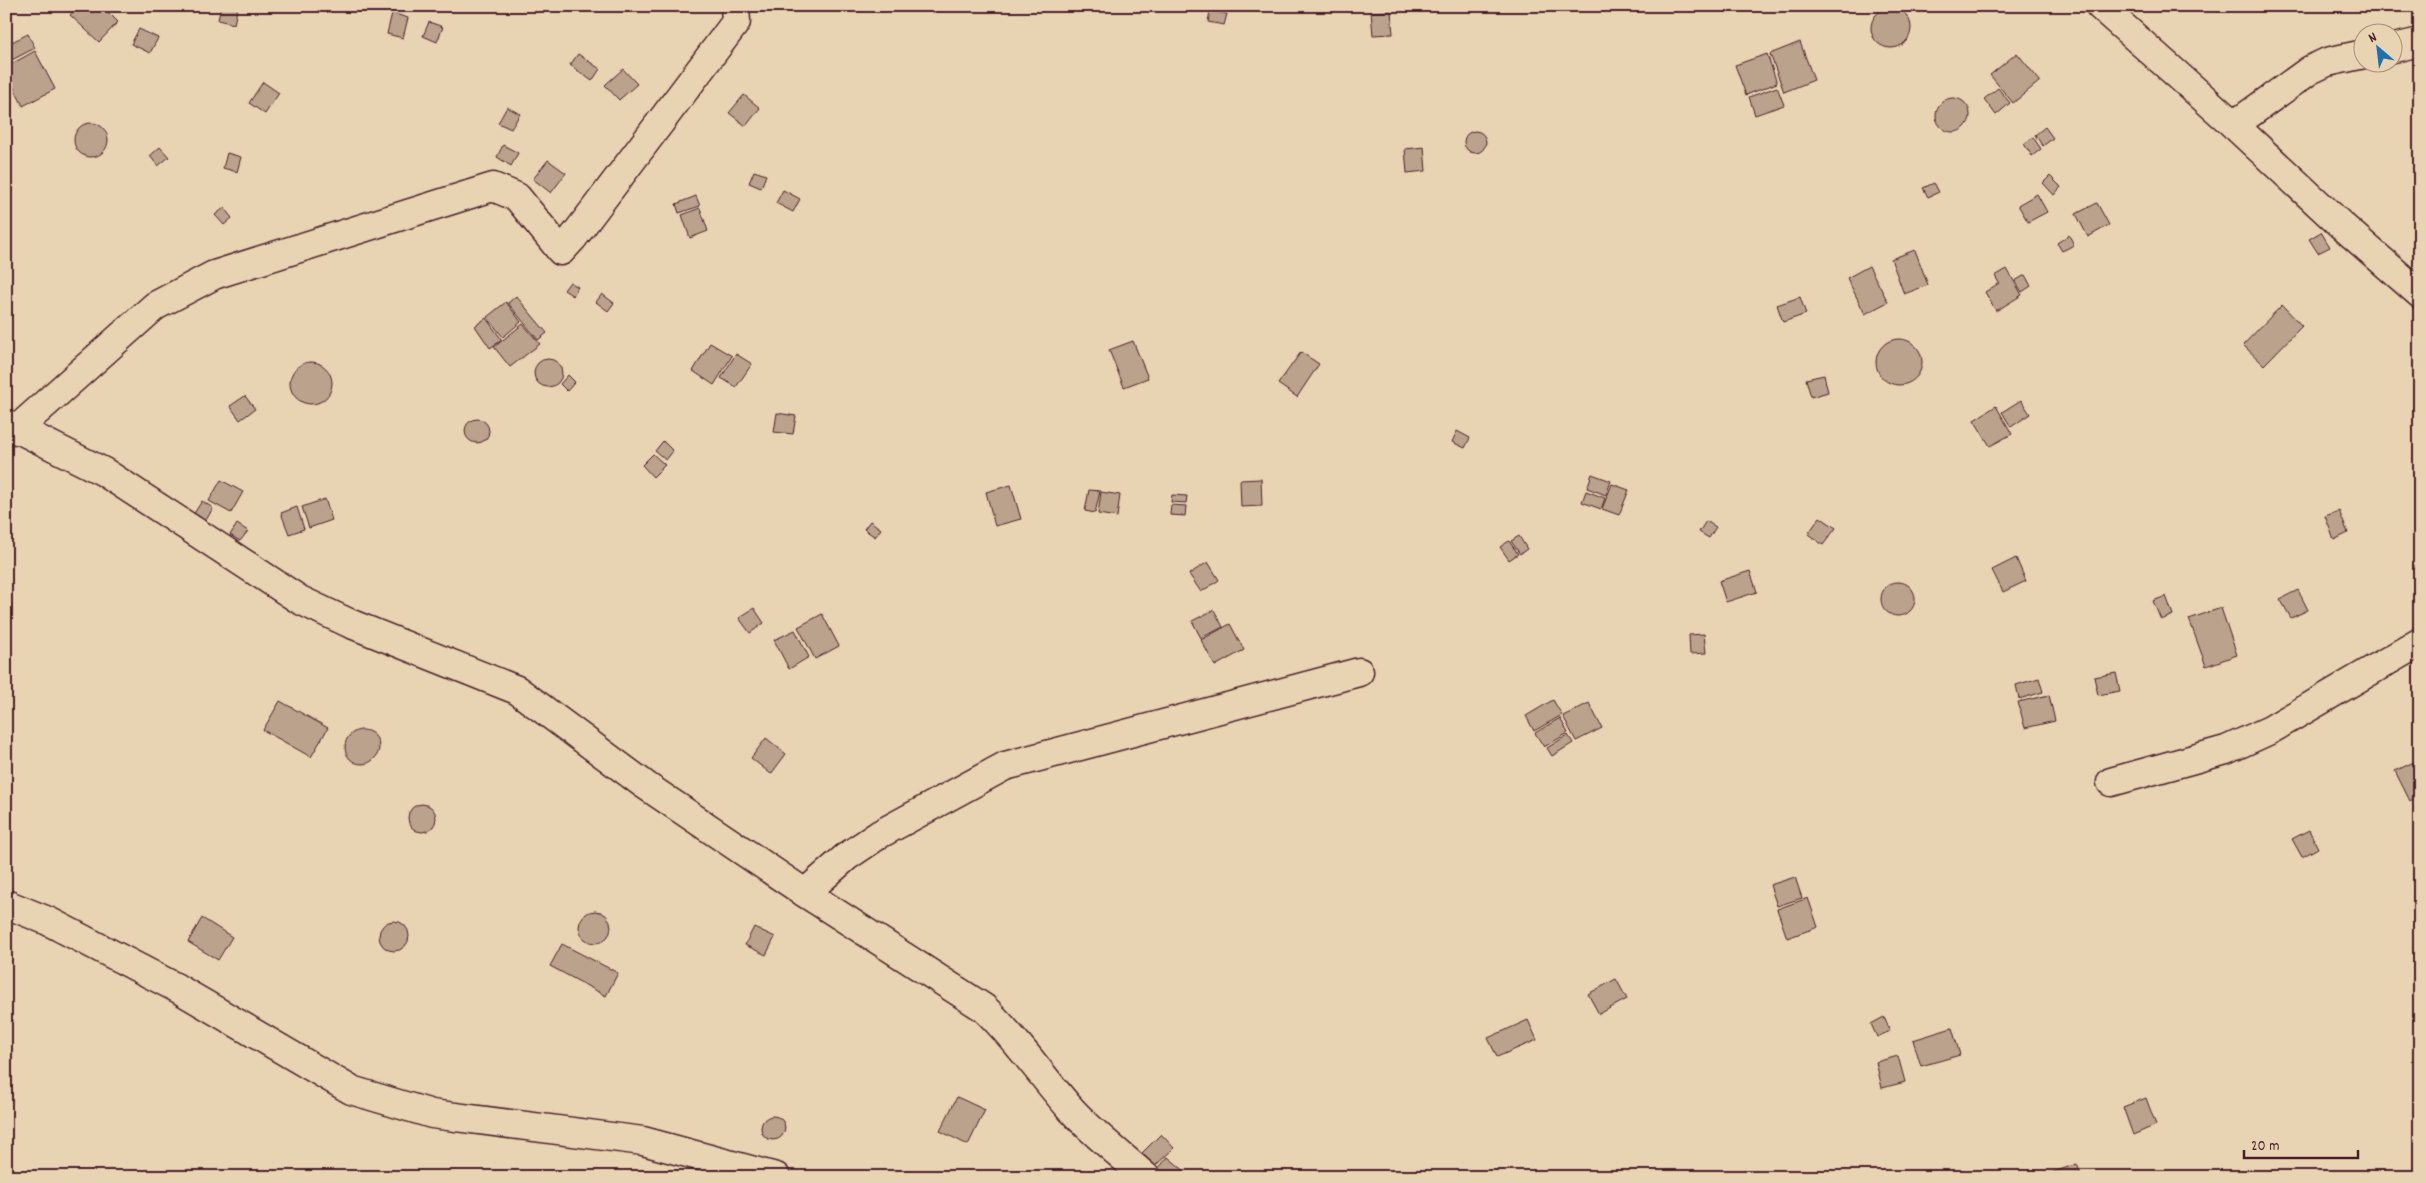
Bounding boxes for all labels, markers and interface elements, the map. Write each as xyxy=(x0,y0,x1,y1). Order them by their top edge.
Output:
north arrow xyxy=(2354,22,2404,72)
text: N xyxy=(2365,28,2381,49)
scale bar xyxy=(2244,1128,2357,1160)
text: 20 m xyxy=(2251,1136,2279,1158)

